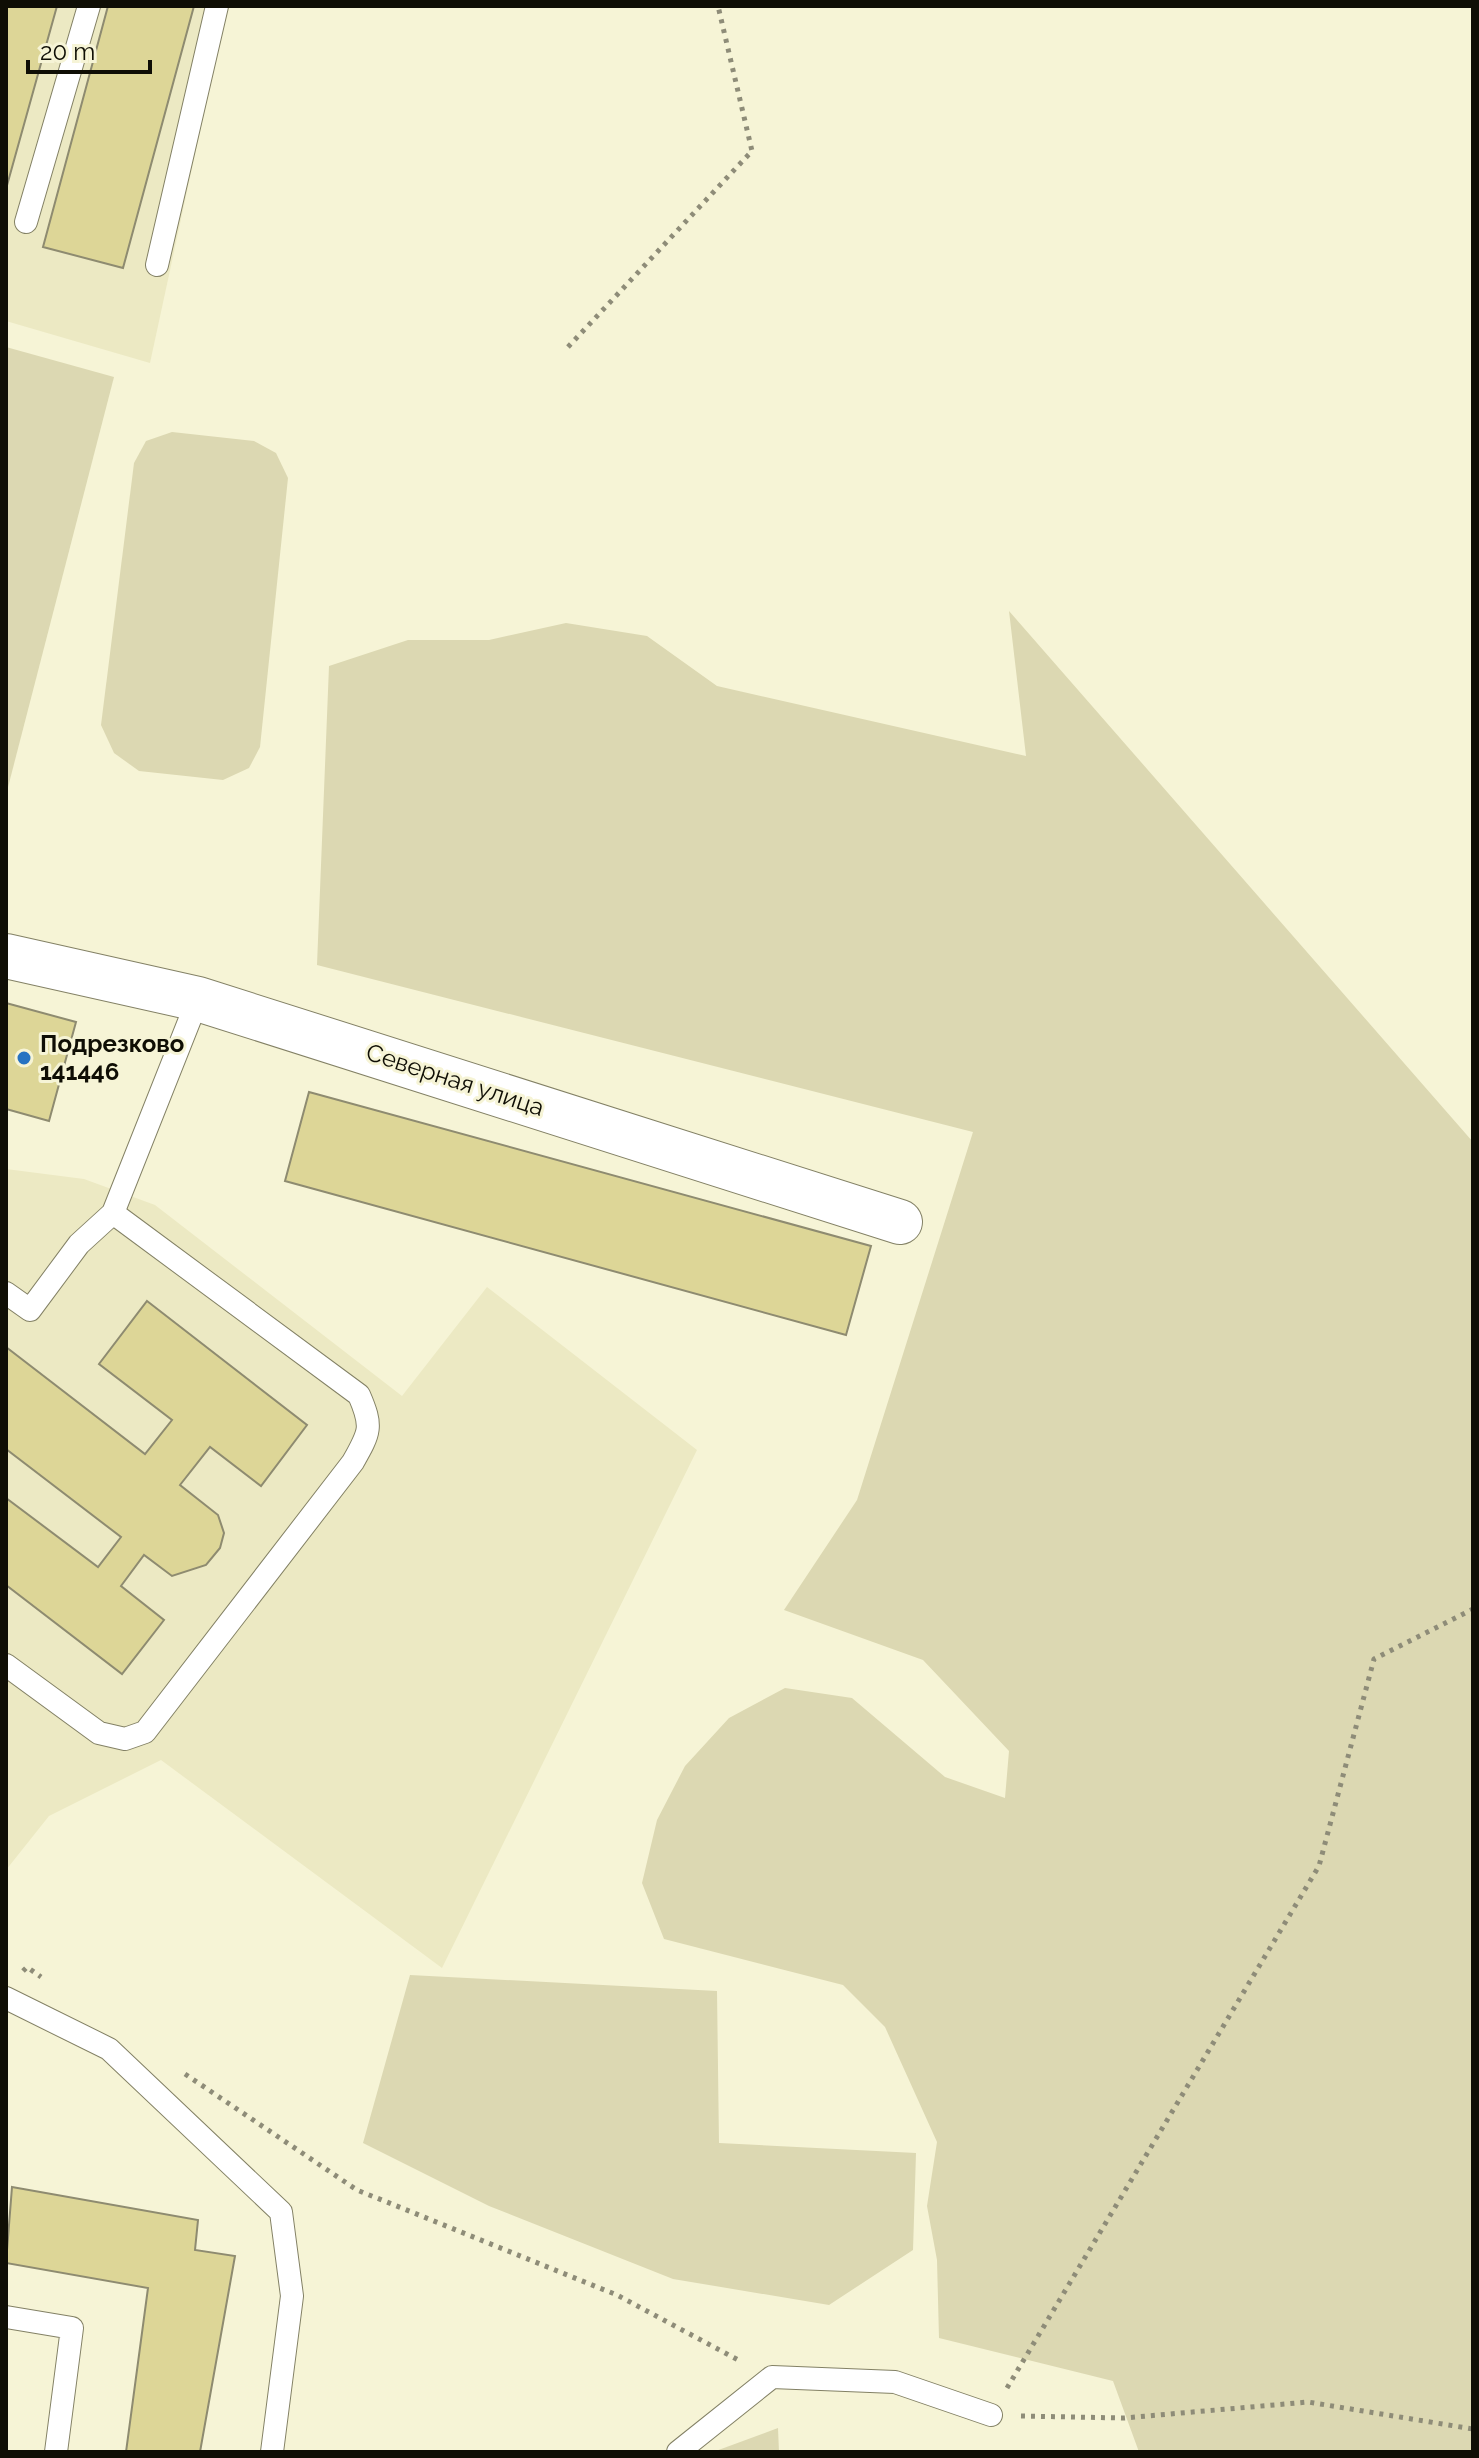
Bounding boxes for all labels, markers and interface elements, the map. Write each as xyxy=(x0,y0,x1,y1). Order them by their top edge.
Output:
scale bar xyxy=(28,24,150,74)
text: 20 m xyxy=(40,37,95,66)
place label: Подрезково 141446 xyxy=(40,1029,184,1086)
street label: Северная улица xyxy=(363,1037,548,1122)
marker: Подрезково 141446 xyxy=(15,1049,33,1067)

